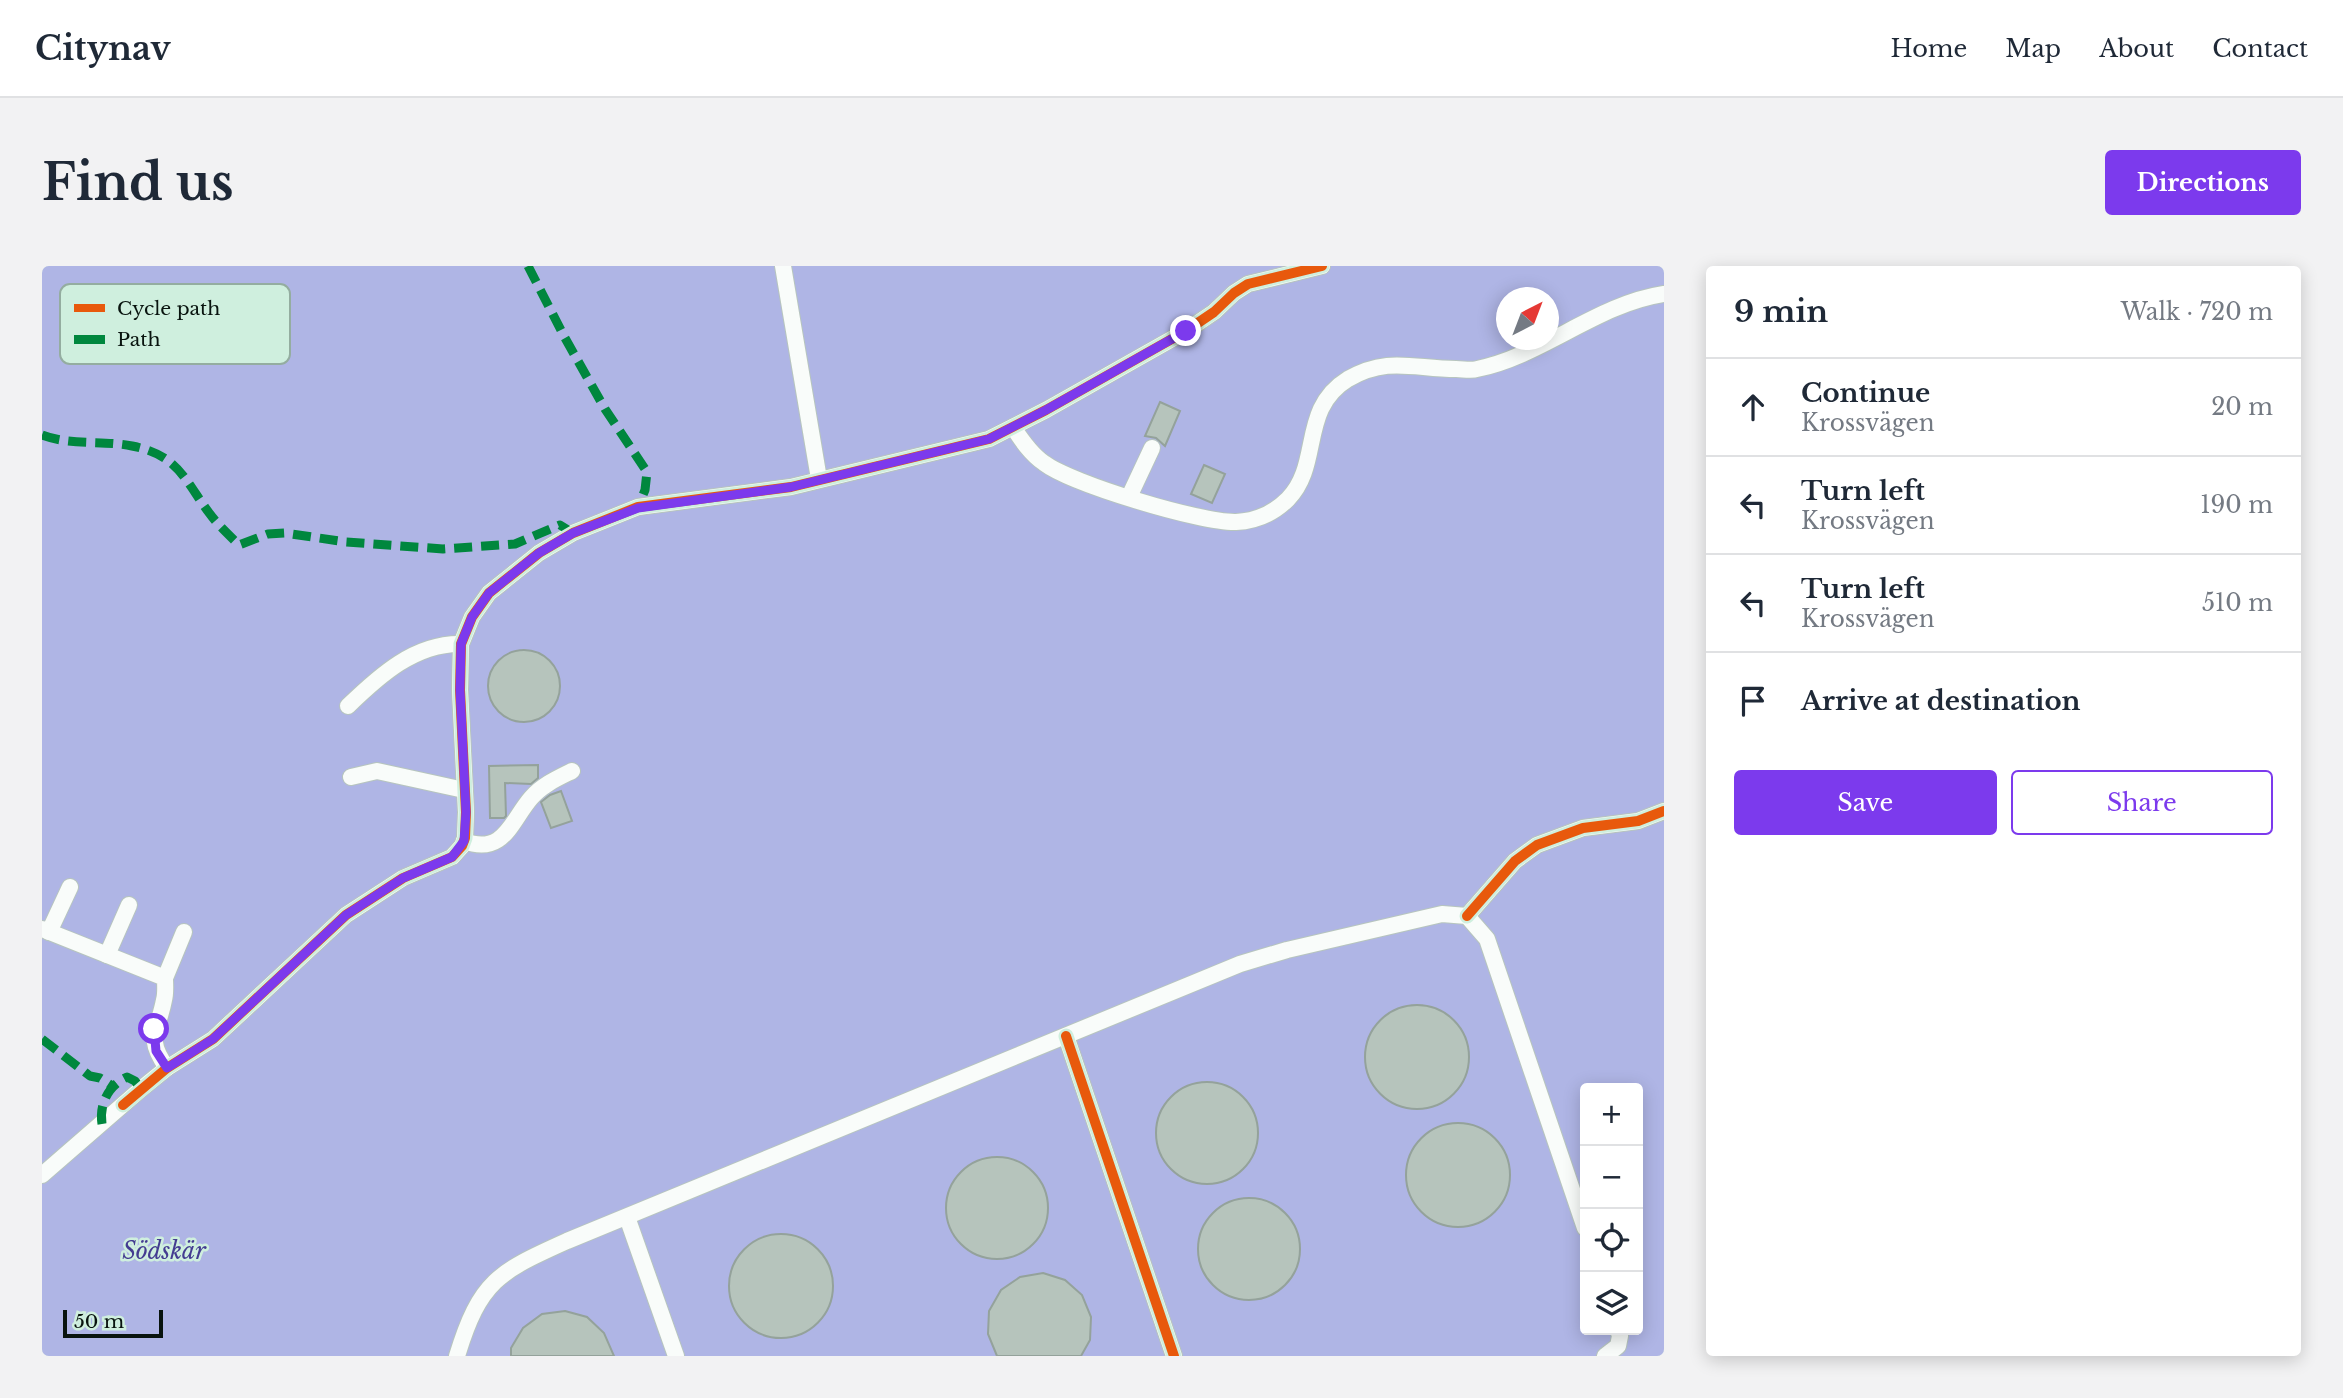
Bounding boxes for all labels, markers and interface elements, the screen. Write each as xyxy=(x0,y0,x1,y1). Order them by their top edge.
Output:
text: Citynav xyxy=(35,28,171,69)
text: Home xyxy=(1891,34,1967,63)
text: Map xyxy=(2005,34,2061,63)
text: About xyxy=(2099,34,2174,63)
text: Contact xyxy=(2212,34,2308,63)
button: Directions xyxy=(2105,150,2301,215)
text: Find us xyxy=(42,152,234,213)
legend xyxy=(60,284,290,364)
north arrow xyxy=(1496,287,1559,350)
text: 9 min xyxy=(1734,293,1828,330)
text: Cycle path xyxy=(117,297,220,320)
text: Walk · 720 m xyxy=(2121,298,2273,326)
route end xyxy=(1170,315,1201,346)
text: Path xyxy=(117,328,161,351)
text: Continue xyxy=(1801,377,1930,409)
icon: ahead xyxy=(1734,388,1772,426)
text: 20 m xyxy=(2211,393,2273,421)
text: Krossvägen xyxy=(1801,409,1935,437)
text: Turn left xyxy=(1801,475,1925,507)
icon: left xyxy=(1734,486,1772,524)
text: 190 m xyxy=(2200,491,2273,519)
text: Krossvägen xyxy=(1801,507,1935,535)
text: Turn left xyxy=(1801,573,1925,605)
icon: left xyxy=(1734,584,1772,622)
text: 510 m xyxy=(2202,589,2273,617)
text: Krossvägen xyxy=(1801,605,1935,633)
icon: arrive xyxy=(1734,682,1772,720)
text: Arrive at destination xyxy=(1801,685,2081,717)
button: Save xyxy=(1734,770,1997,835)
button: Share xyxy=(2011,770,2273,835)
route start xyxy=(138,1013,169,1044)
map controls xyxy=(1580,1083,1643,1335)
button: + xyxy=(1580,1083,1643,1146)
button: − xyxy=(1580,1146,1643,1209)
button: locate xyxy=(1580,1209,1643,1272)
water label: Södskär xyxy=(122,1237,207,1265)
button: layers xyxy=(1580,1272,1643,1335)
scale bar xyxy=(63,1307,163,1339)
text: 50 m xyxy=(74,1310,124,1333)

